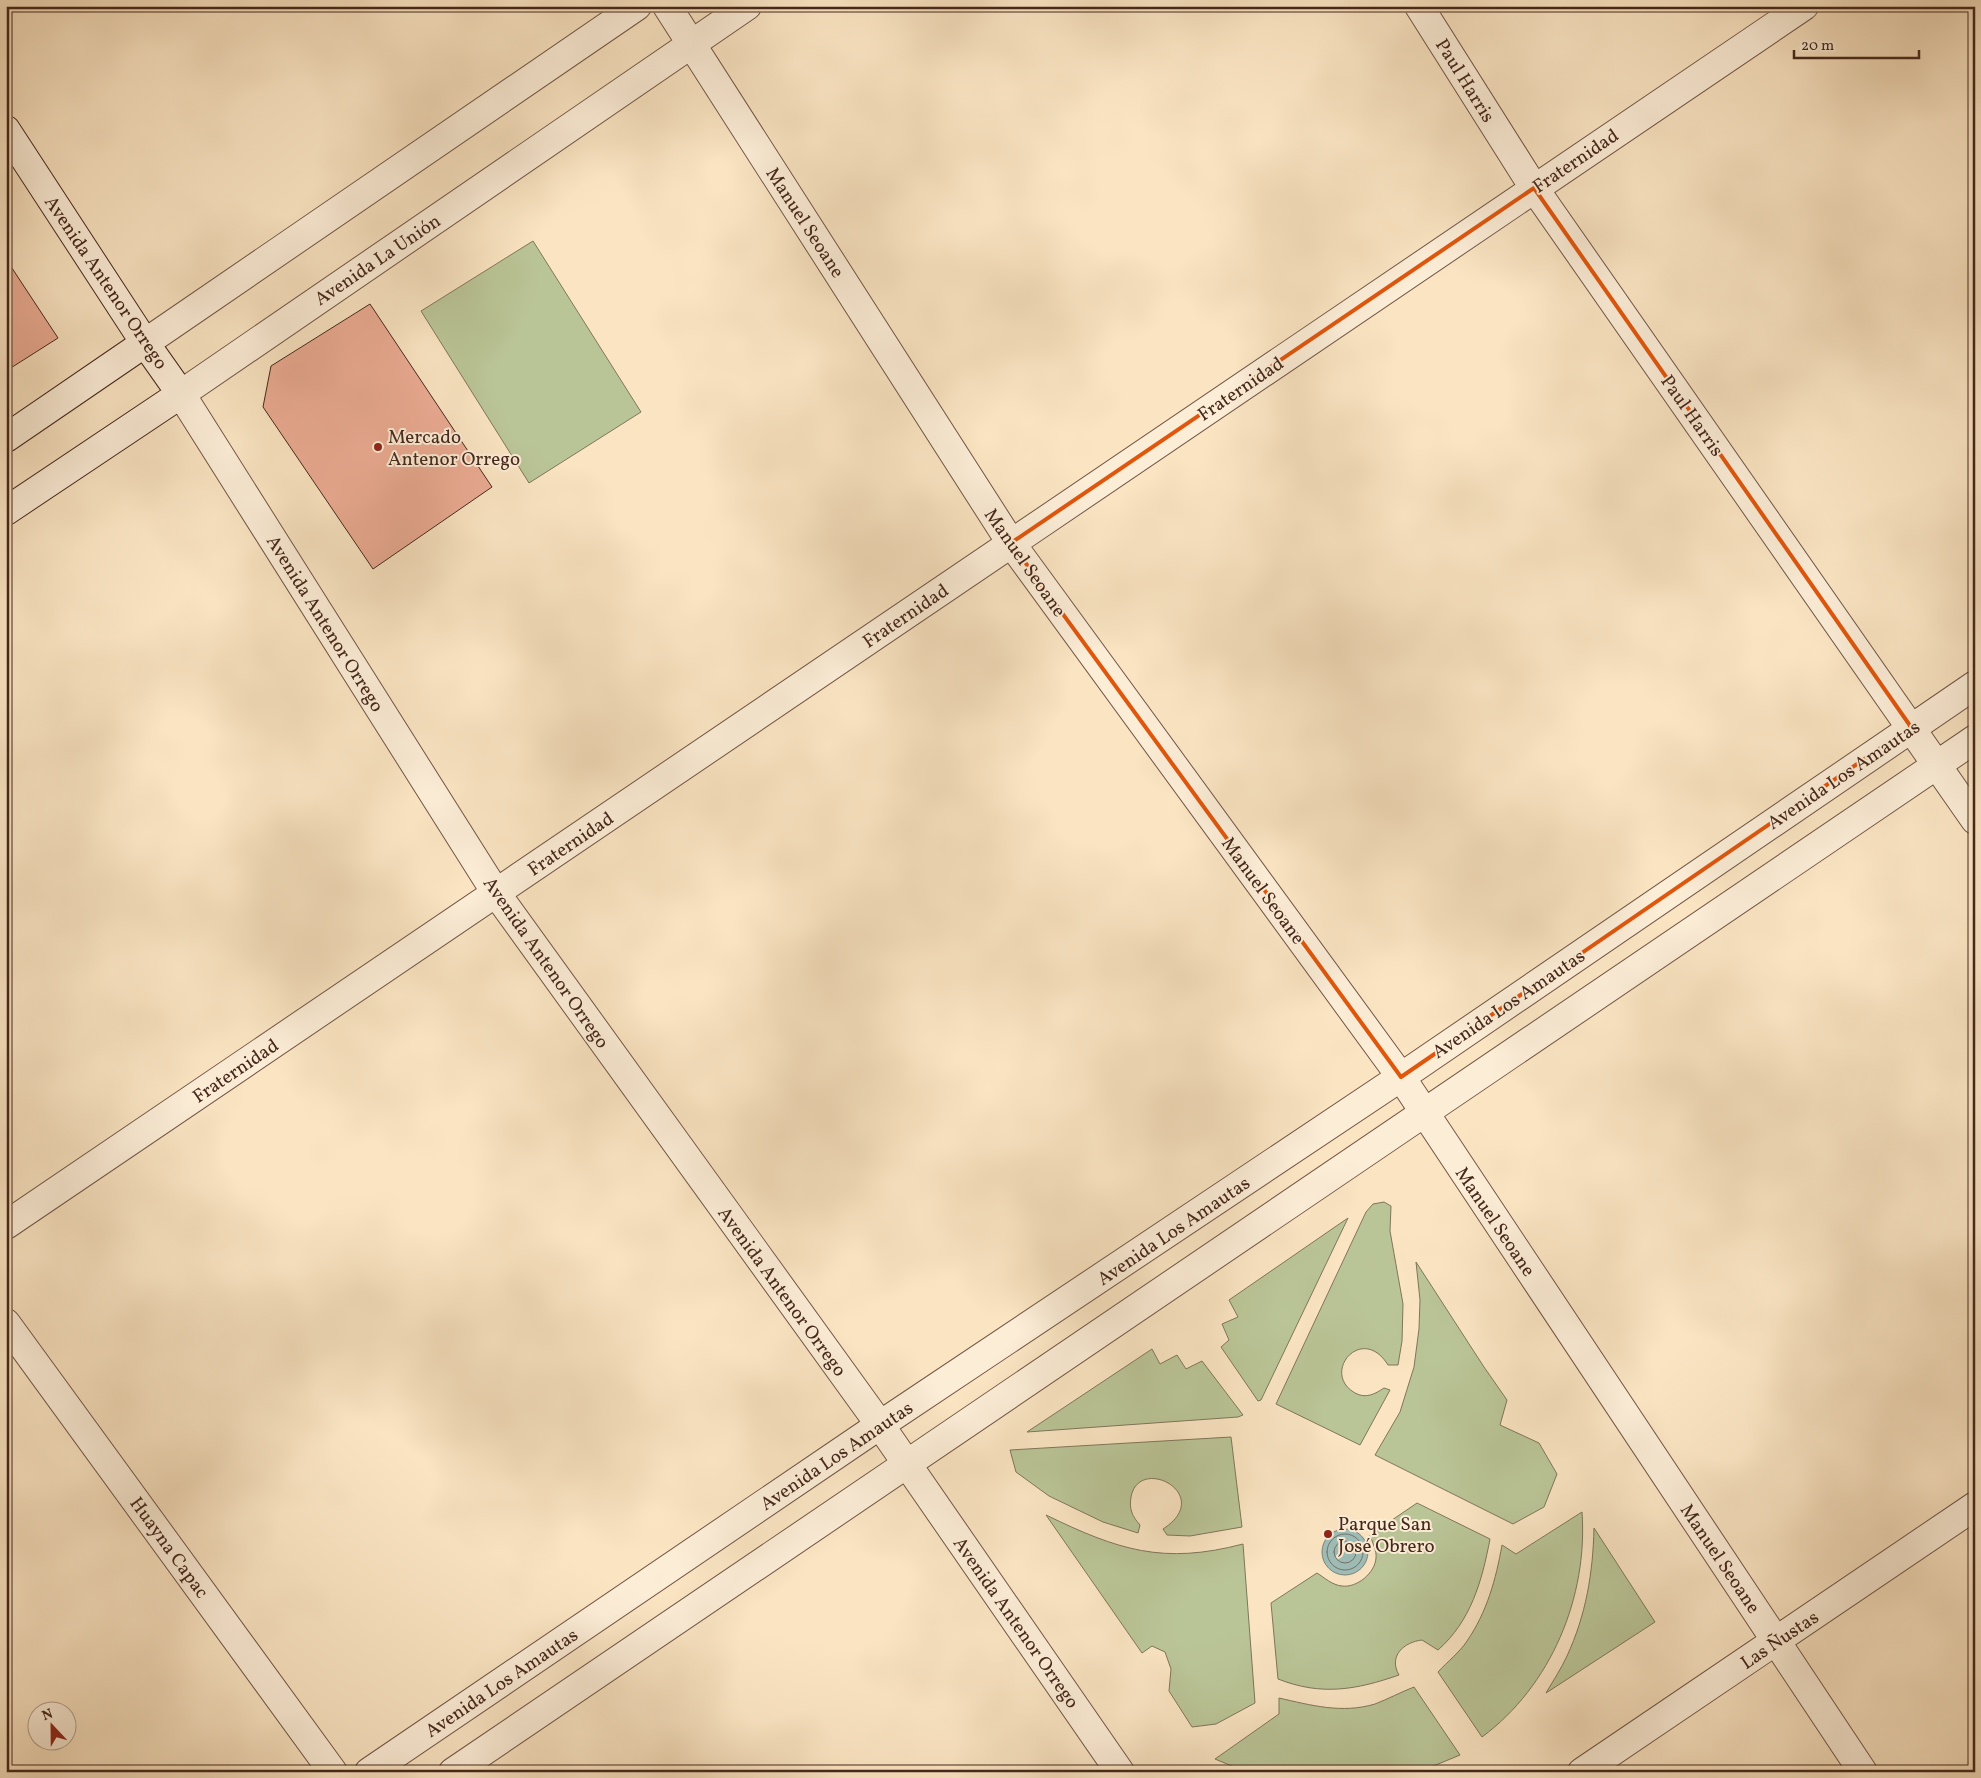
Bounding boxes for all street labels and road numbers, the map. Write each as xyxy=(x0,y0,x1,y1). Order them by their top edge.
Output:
street label: Paul Harris xyxy=(1428,34,1500,128)
street label: Fraternidad xyxy=(1528,123,1624,200)
street label: Manuel Seoane xyxy=(759,163,850,283)
street label: Avenida Antenor Orrego xyxy=(37,191,173,375)
street label: Avenida La Unión xyxy=(310,209,446,313)
street label: Fraternidad xyxy=(1193,351,1289,428)
street label: Paul Harris xyxy=(1654,370,1729,462)
street label: Manuel Seoane xyxy=(977,504,1071,623)
street label: Avenida Antenor Orrego xyxy=(259,531,389,718)
street label: Fraternidad xyxy=(858,578,954,655)
street label: Avenida Los Amautas xyxy=(1762,715,1926,837)
street label: Fraternidad xyxy=(523,806,619,883)
street label: Manuel Seoane xyxy=(1215,832,1310,950)
street label: Avenida Antenor Orrego xyxy=(476,872,615,1054)
street label: Avenida Los Amautas xyxy=(1427,944,1591,1066)
street label: Fraternidad xyxy=(188,1033,284,1110)
street label: Manuel Seoane xyxy=(1448,1162,1541,1282)
street label: Avenida Los Amautas xyxy=(1092,1171,1256,1293)
street label: Avenida Antenor Orrego xyxy=(711,1202,852,1382)
street label: Avenida Los Amautas xyxy=(755,1396,919,1518)
street label: Huayna Capac xyxy=(123,1492,214,1604)
street label: Manuel Seoane xyxy=(1673,1499,1766,1619)
street label: Avenida Antenor Orrego xyxy=(946,1532,1085,1714)
street label: Las Ñustas xyxy=(1736,1605,1824,1676)
street label: Avenida Los Amautas xyxy=(420,1623,584,1745)

